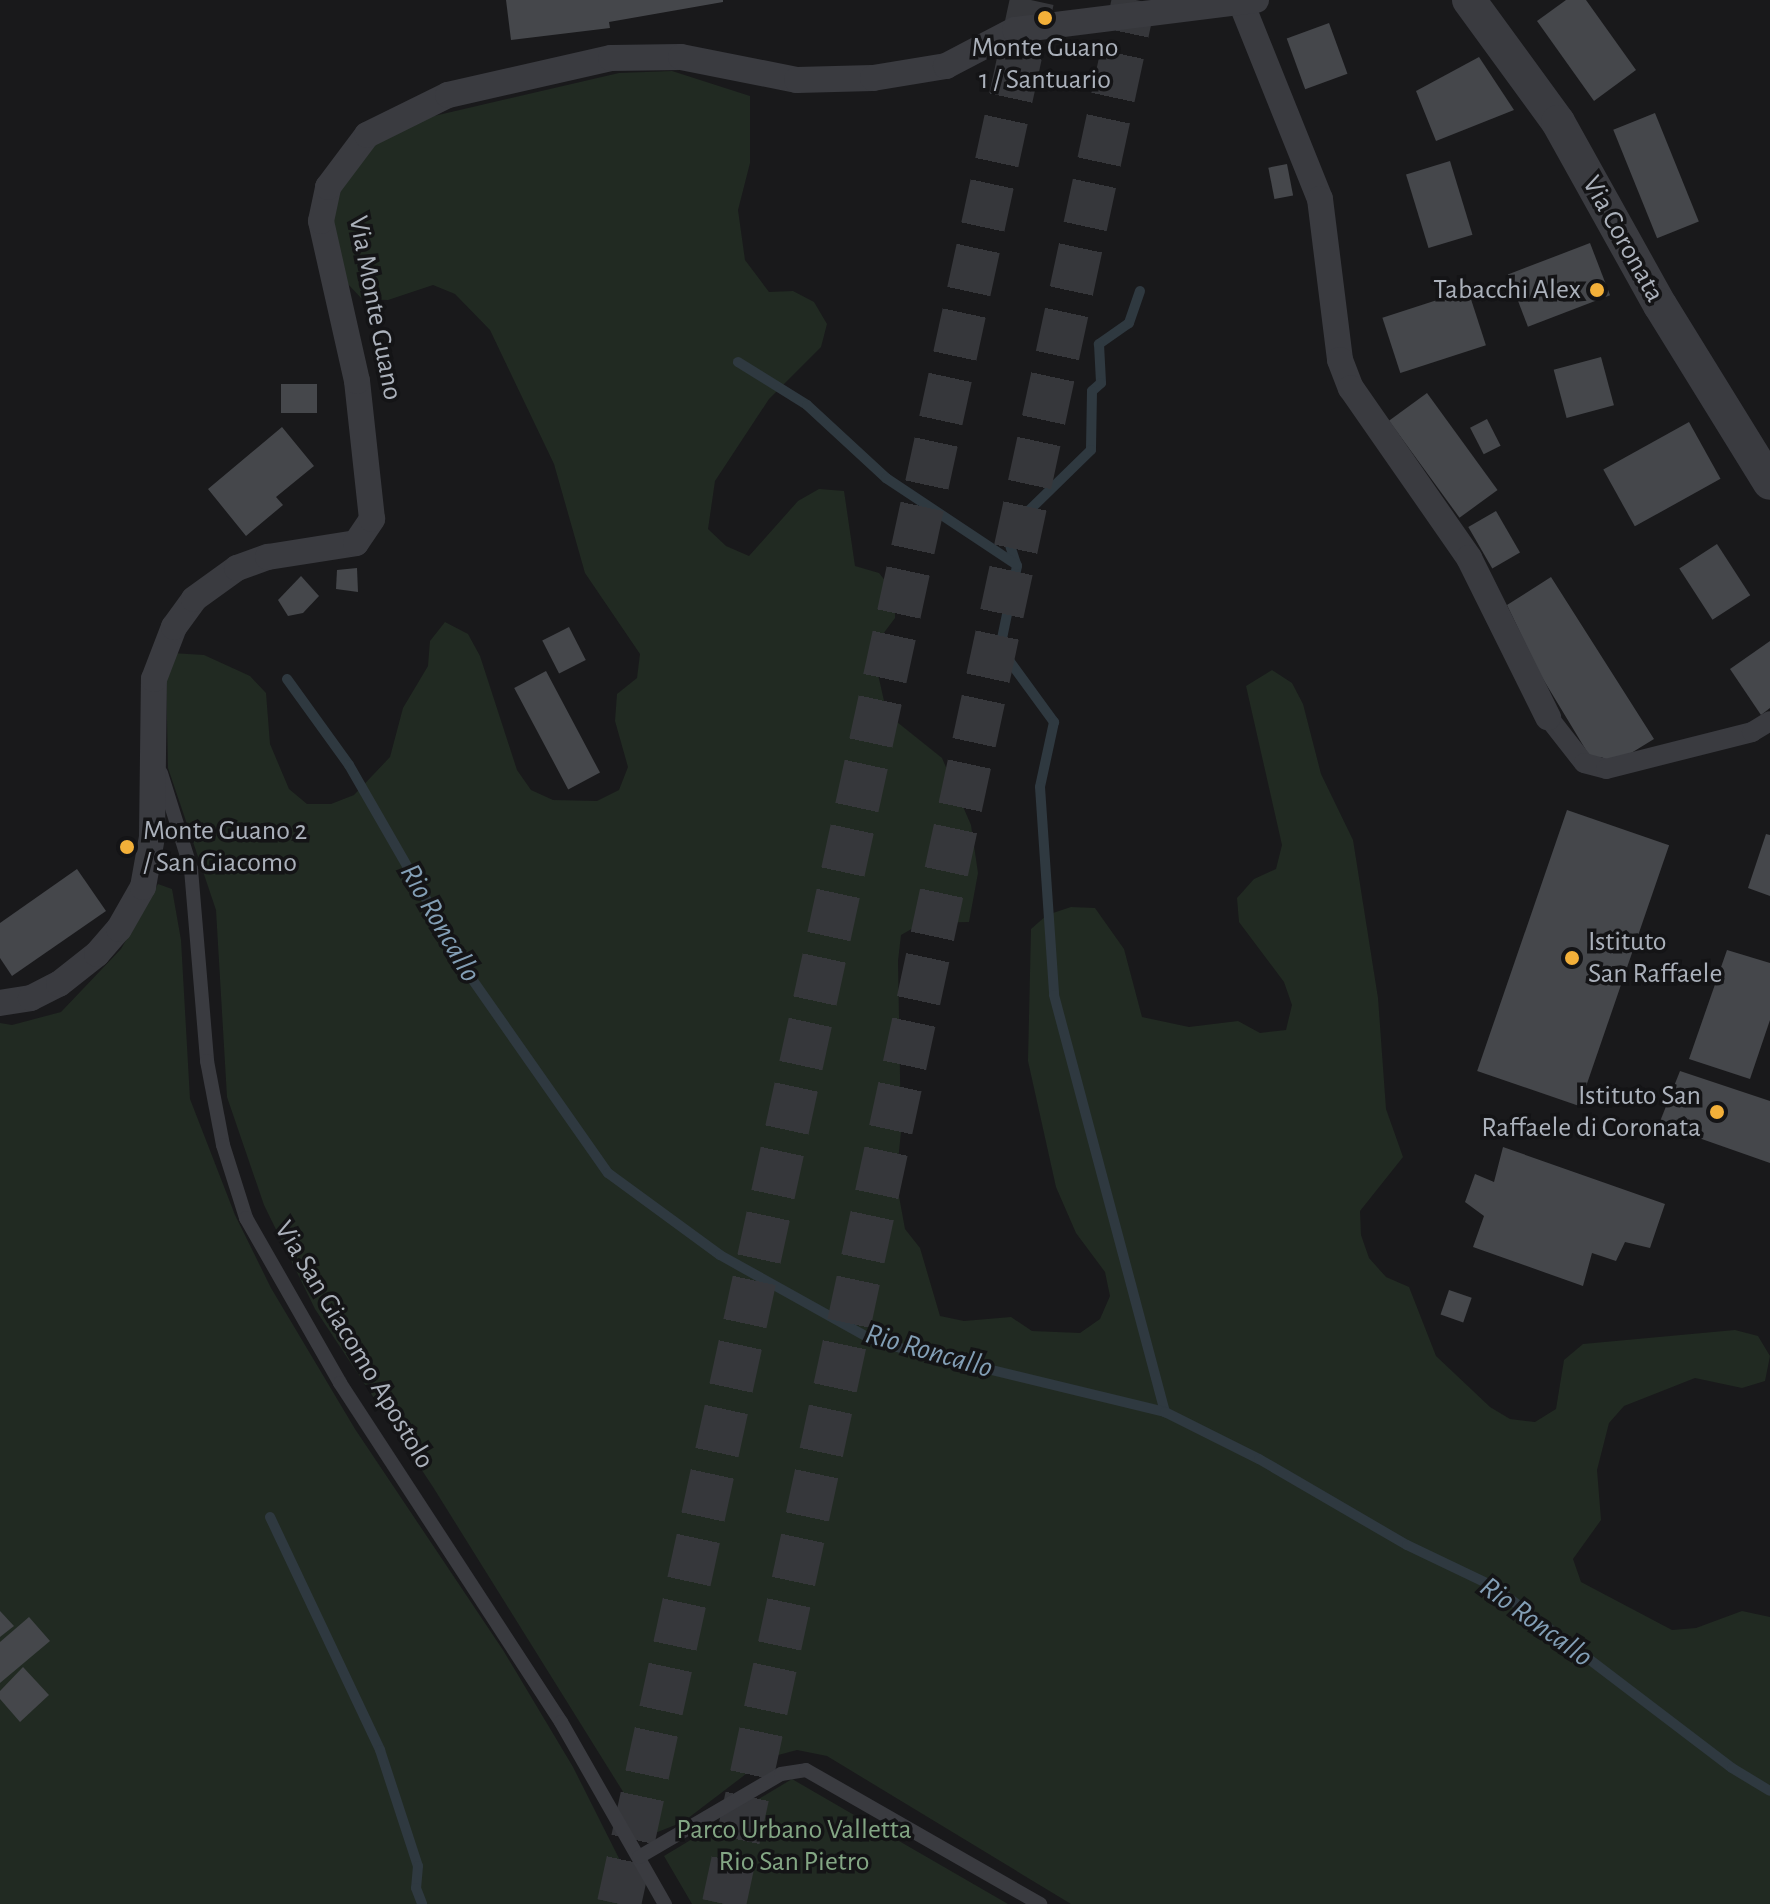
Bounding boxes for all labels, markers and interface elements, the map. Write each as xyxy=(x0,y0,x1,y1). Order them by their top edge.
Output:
marker: Monte Guano 1 / Santuario xyxy=(1036,9,1054,27)
place label: Monte Guano 1 / Santuario xyxy=(972,31,1118,97)
street label: Via Coronata xyxy=(1575,170,1671,308)
street label: Via Monte Guano xyxy=(341,213,409,403)
place label: Tabacchi Alex xyxy=(1433,273,1581,307)
marker: Tabacchi Alex xyxy=(1588,281,1606,299)
place label: Monte Guano 2 / San Giacomo xyxy=(143,814,307,880)
marker: Monte Guano 2 / San Giacomo xyxy=(118,838,136,856)
water label: Rio Roncallo xyxy=(392,857,488,989)
place label: Istituto San Raffaele xyxy=(1588,925,1722,991)
marker: Istituto San Raffaele xyxy=(1563,949,1581,967)
place label: Istituto San Raffaele di Coronata xyxy=(1481,1079,1701,1145)
marker: Istituto San Raffaele di Coronata xyxy=(1708,1103,1726,1121)
street label: Via San Giacomo Apostolo xyxy=(267,1215,441,1475)
water label: Rio Roncallo xyxy=(861,1316,997,1386)
water label: Rio Roncallo xyxy=(1473,1569,1599,1675)
park label: Parco Urbano Valletta Rio San Pietro xyxy=(676,1813,912,1879)

